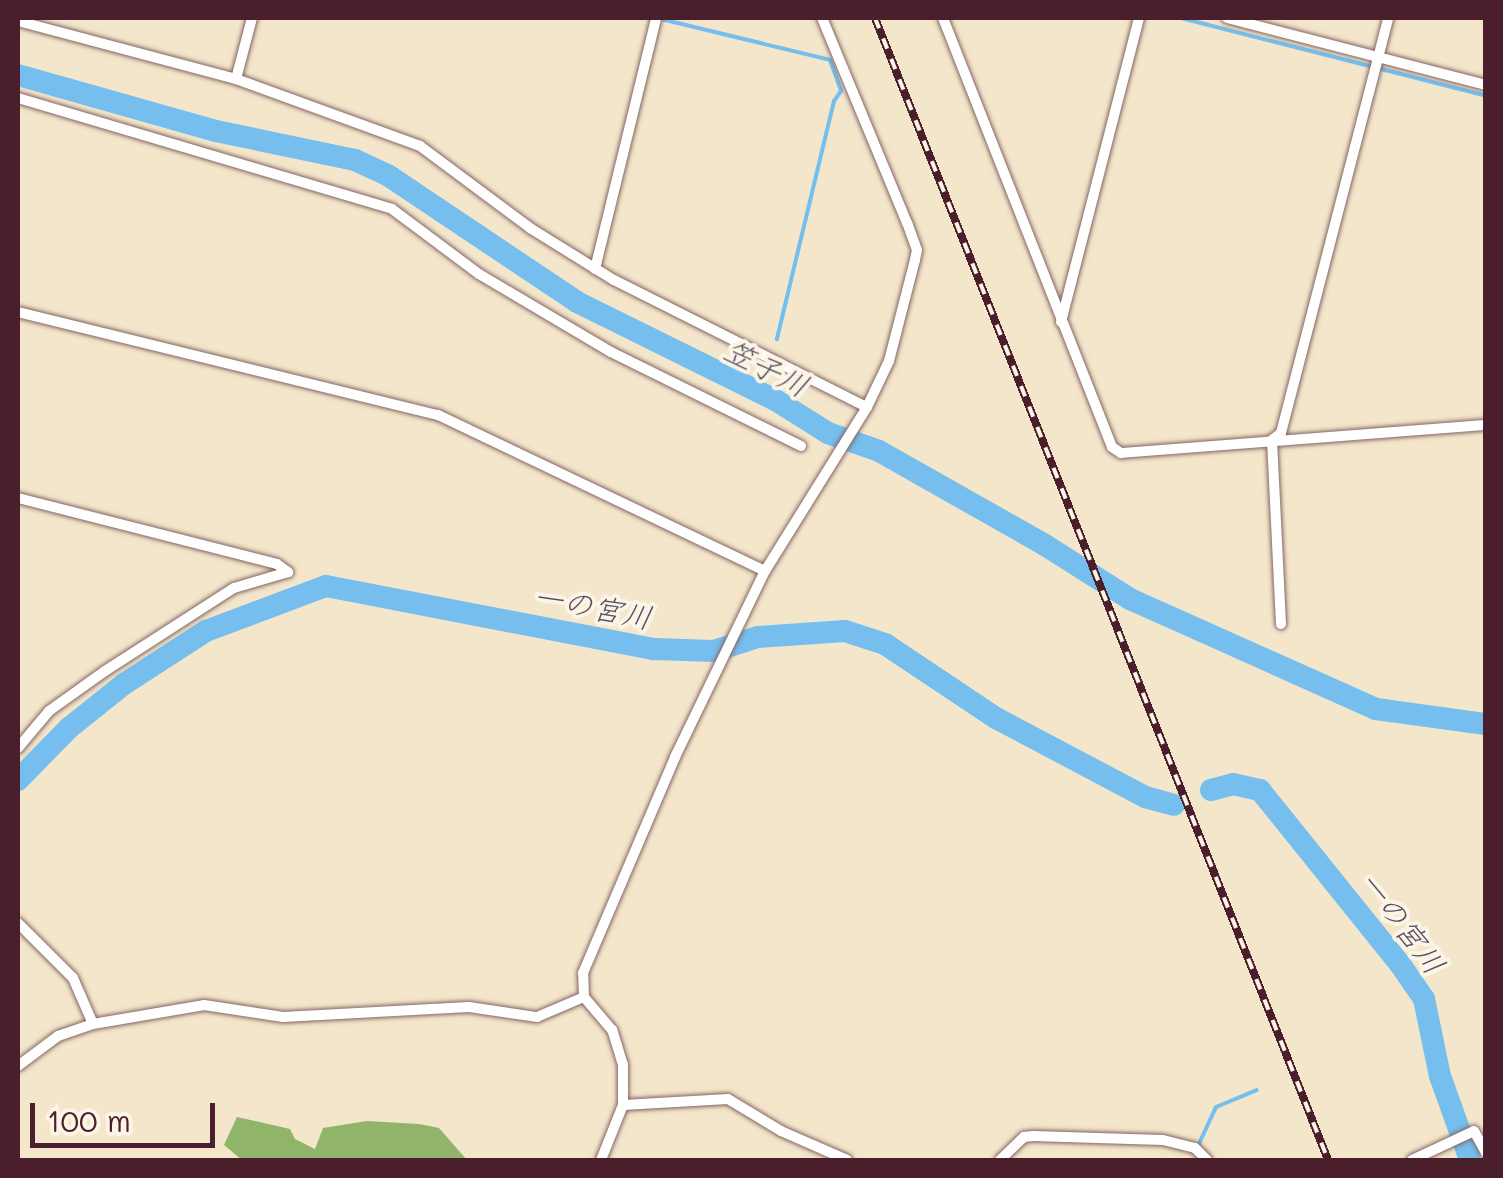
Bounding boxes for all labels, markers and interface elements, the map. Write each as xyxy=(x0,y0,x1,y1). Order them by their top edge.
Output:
water label: 笠子川 xyxy=(719,331,815,403)
water label: 一の宮川 xyxy=(531,577,655,635)
water label: 一の宮川 xyxy=(1353,863,1453,981)
scale bar xyxy=(35,1083,220,1145)
text: 100 m xyxy=(47,1100,131,1140)

